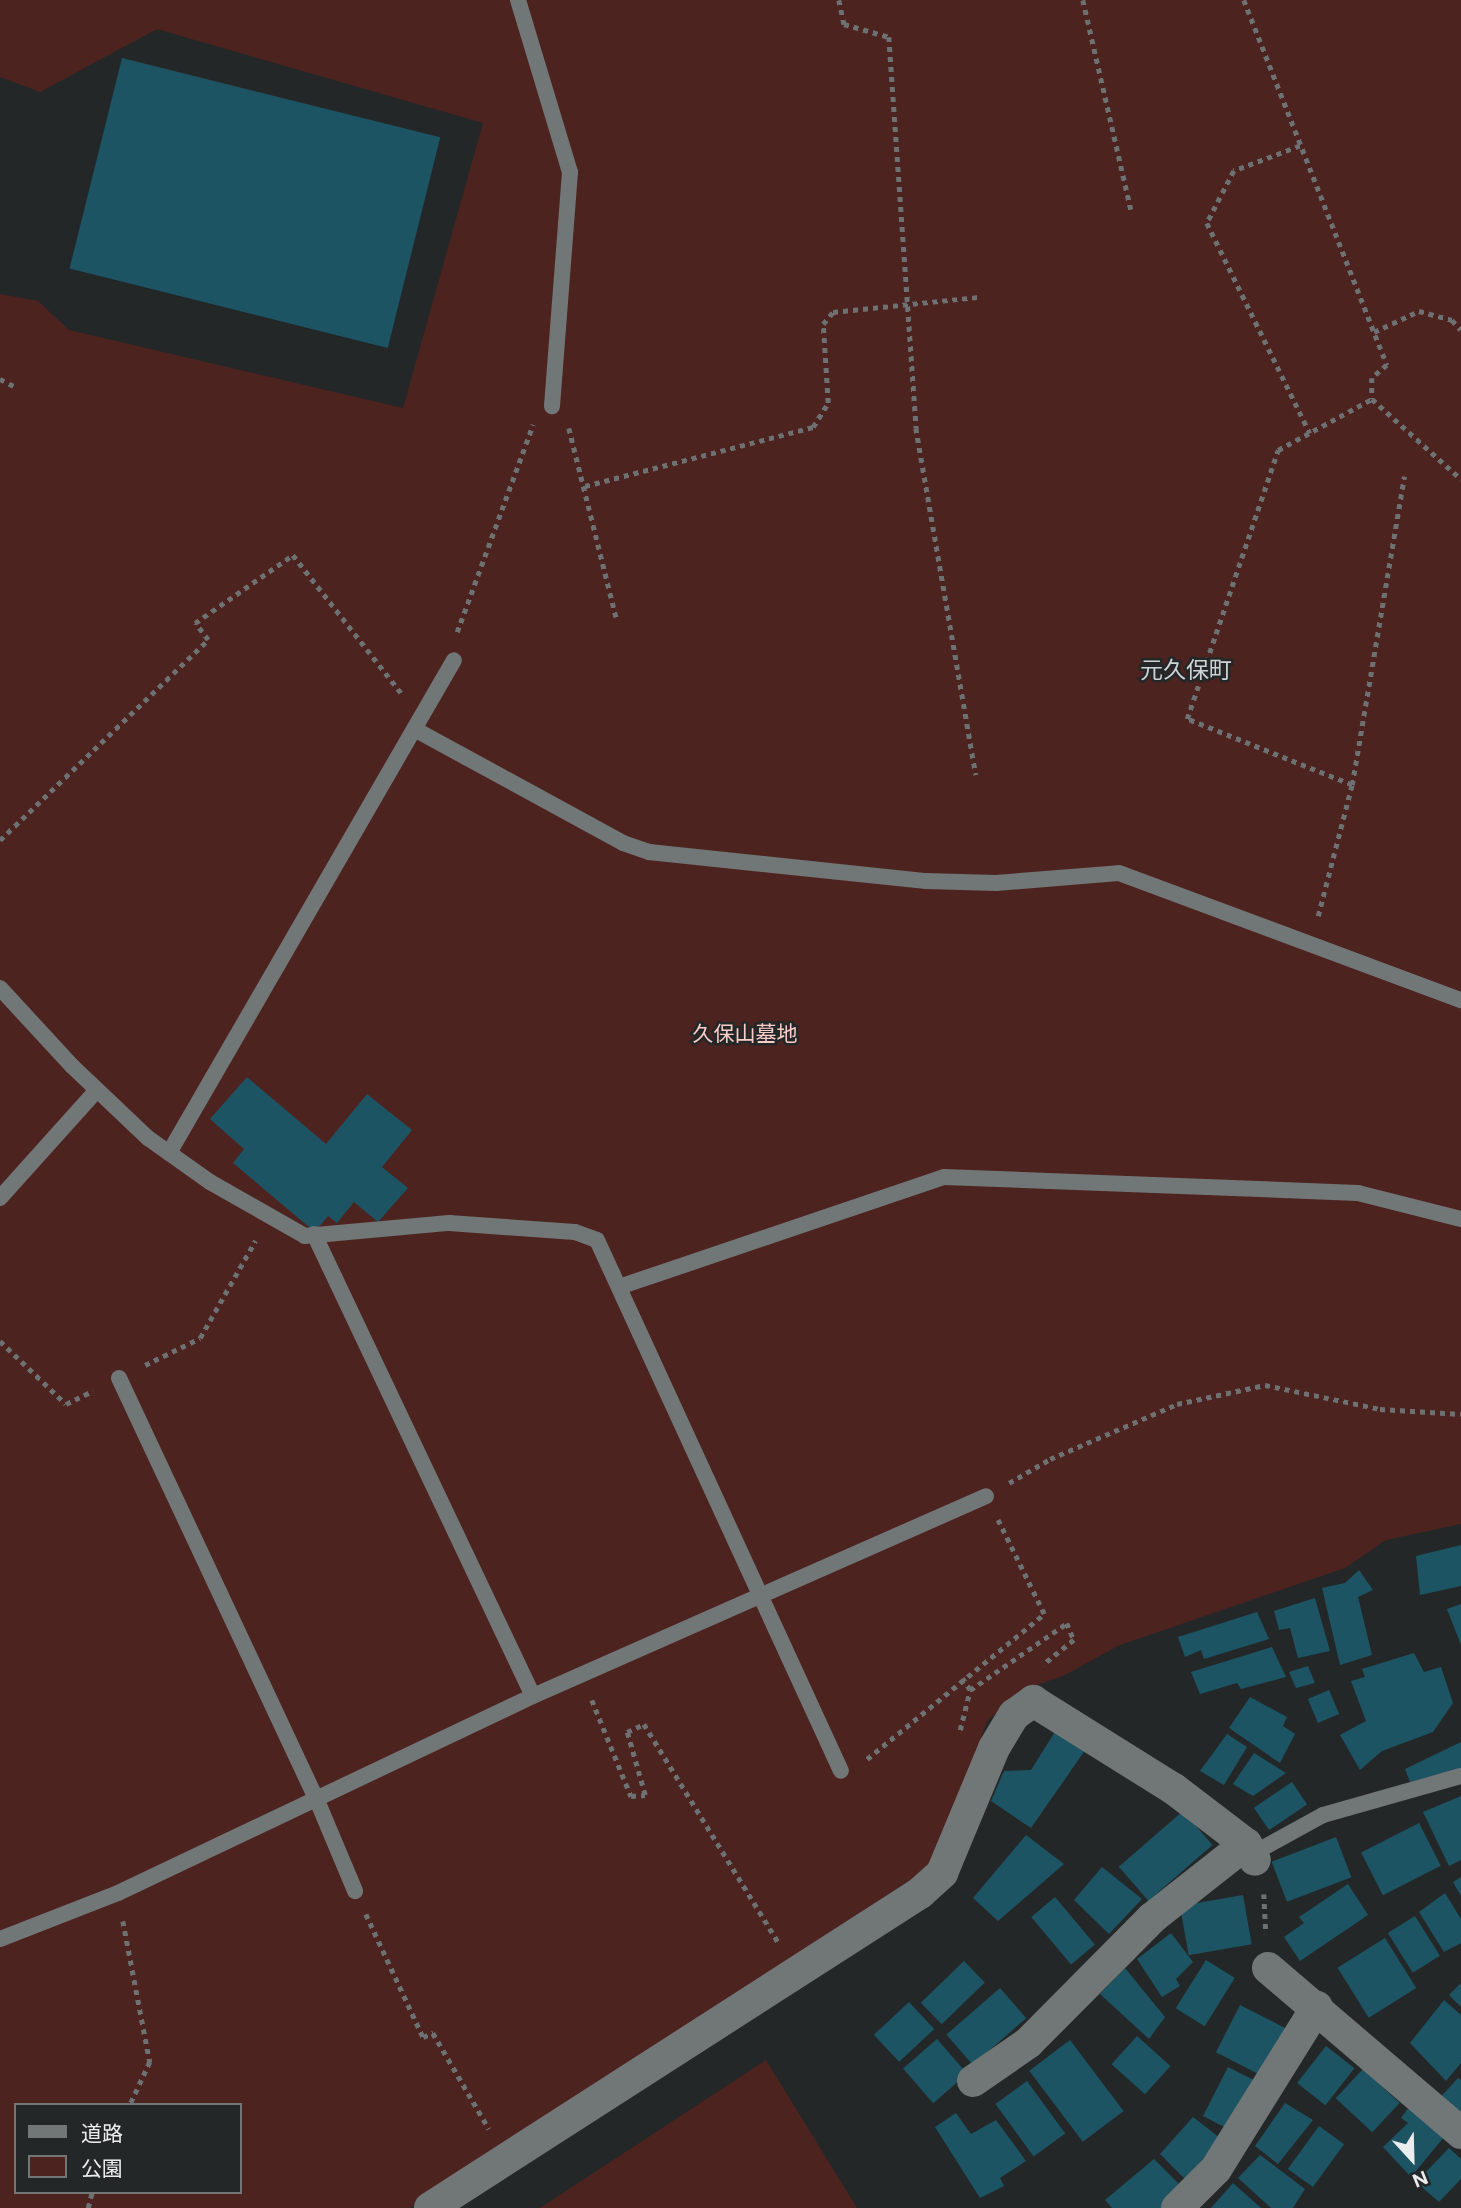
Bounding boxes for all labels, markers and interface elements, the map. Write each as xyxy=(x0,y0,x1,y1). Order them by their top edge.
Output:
district label: 元久保町 xyxy=(1140,656,1232,684)
park label: 久保山墓地 xyxy=(693,1021,797,1047)
legend xyxy=(14,2103,242,2194)
text: 道路 xyxy=(81,2121,123,2146)
north arrow xyxy=(1377,2124,1447,2194)
text: 公園 xyxy=(81,2156,123,2181)
text: N xyxy=(1409,2166,1431,2192)

